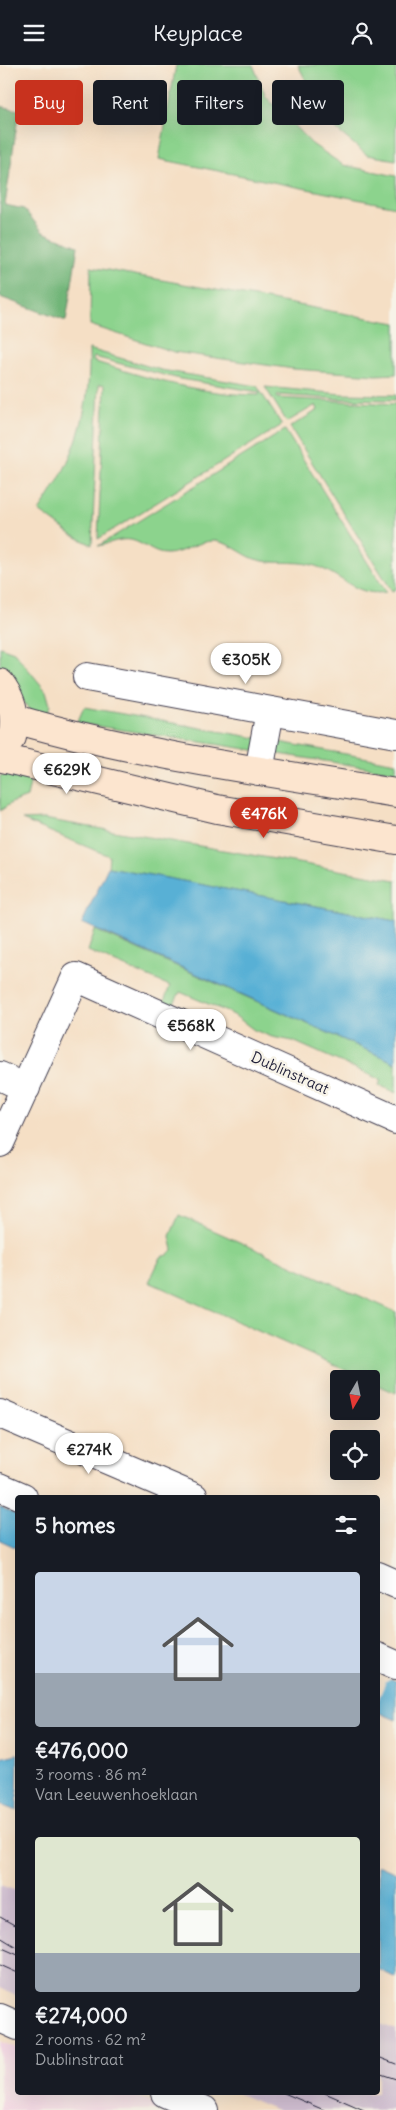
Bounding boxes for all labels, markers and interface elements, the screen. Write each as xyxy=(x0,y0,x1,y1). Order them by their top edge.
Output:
icon: menu xyxy=(20,19,48,47)
text: Keyplace xyxy=(153,19,243,47)
icon: person xyxy=(348,19,376,47)
chip: Buy xyxy=(15,80,83,125)
chip: Rent xyxy=(93,80,167,125)
chip: Filters xyxy=(177,80,262,125)
chip: New xyxy=(272,80,344,125)
pin: €305K xyxy=(211,643,281,685)
text: €305K xyxy=(222,649,271,669)
pin: €629K xyxy=(32,753,102,795)
text: €629K xyxy=(43,759,91,779)
pin: €476K xyxy=(229,797,299,839)
text: €476K xyxy=(241,803,287,823)
pin: €568K xyxy=(156,1009,226,1051)
text: €568K xyxy=(167,1015,215,1035)
street label: Dublinstraat xyxy=(248,1047,332,1098)
north arrow xyxy=(330,1370,380,1420)
map controls xyxy=(330,1370,380,1480)
button: locate xyxy=(330,1430,380,1480)
pin: €274K xyxy=(54,1433,124,1475)
text: €274K xyxy=(66,1439,112,1459)
icon: filters xyxy=(332,1511,360,1539)
text: 5 homes xyxy=(35,1512,115,1539)
icon: home xyxy=(153,1604,243,1694)
text: €476,000 xyxy=(35,1737,128,1764)
text: 3 rooms · 86 m² xyxy=(35,1764,147,1784)
text: Van Leeuwenhoeklaan xyxy=(35,1784,198,1804)
icon: home xyxy=(153,1869,243,1959)
text: €274,000 xyxy=(35,2002,128,2029)
text: 2 rooms · 62 m² xyxy=(35,2029,146,2049)
text: Dublinstraat xyxy=(35,2049,124,2069)

